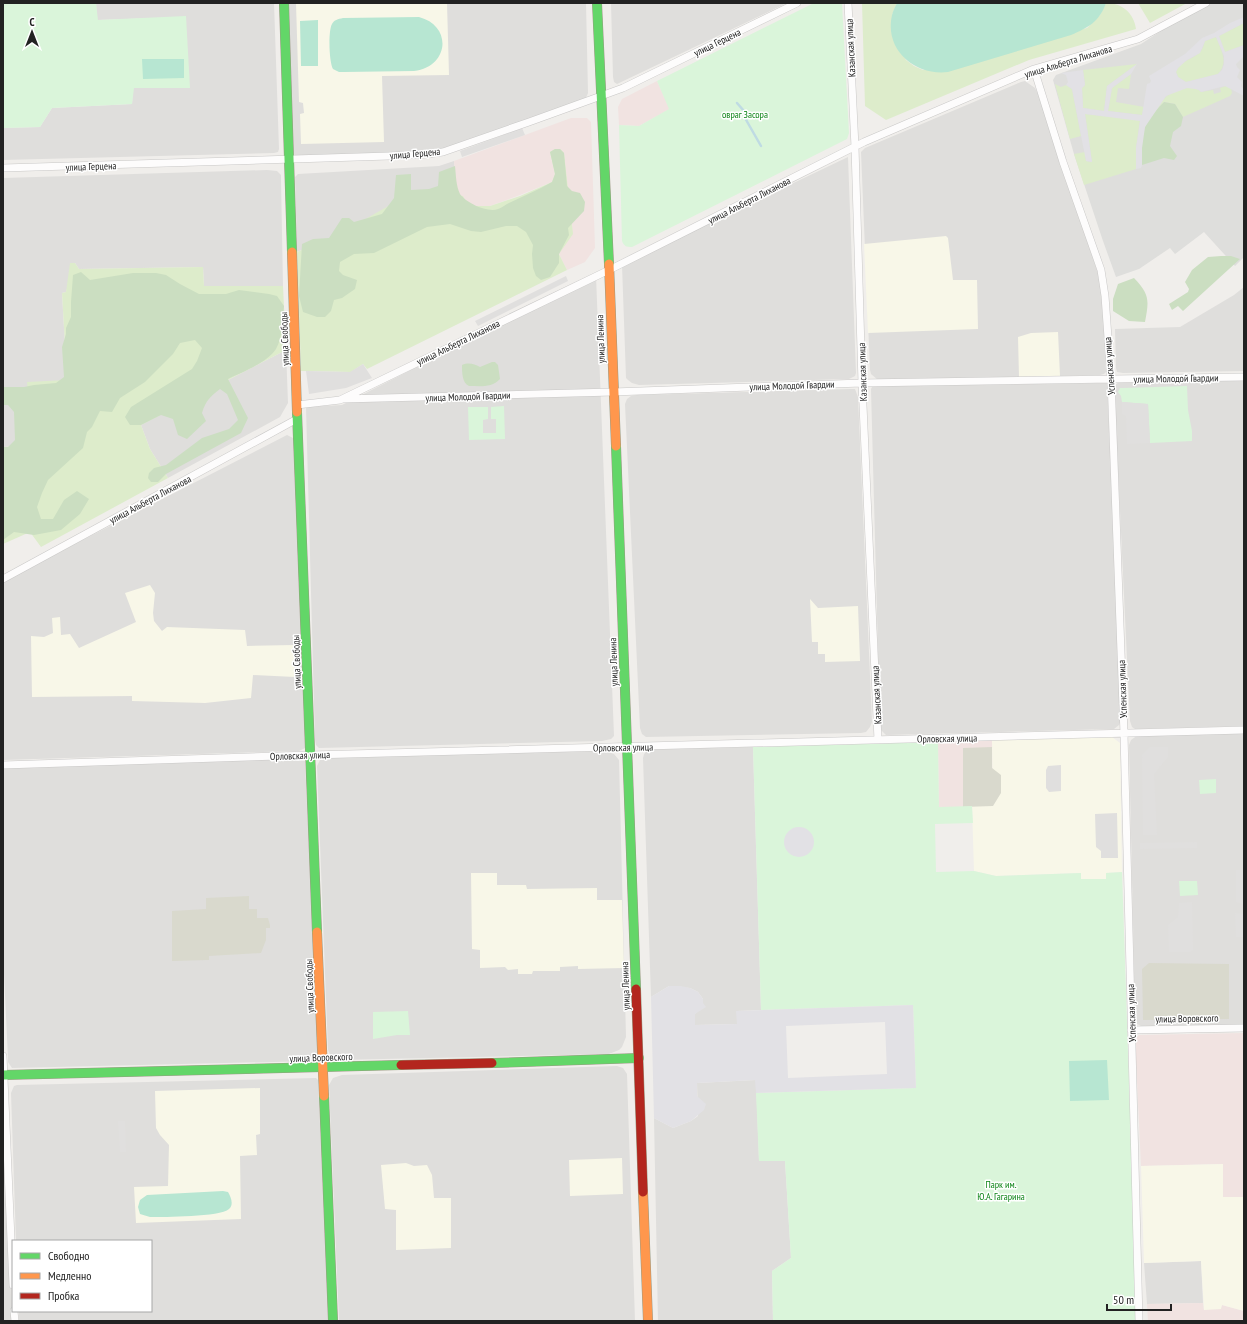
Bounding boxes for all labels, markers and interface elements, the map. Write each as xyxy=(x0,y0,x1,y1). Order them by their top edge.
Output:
north arrow xyxy=(12,12,52,52)
text: С xyxy=(29,15,35,29)
street label: Казанская улица xyxy=(842,18,859,78)
street label: улица Герцена xyxy=(692,26,743,59)
street label: улица Альберта Лиханова xyxy=(1023,42,1114,81)
park label: овраг Засора xyxy=(722,108,768,121)
street label: улица Герцена xyxy=(389,145,441,162)
street label: улица Герцена xyxy=(65,159,117,174)
street label: улица Альберта Лиханова xyxy=(706,174,793,227)
street label: улица Свободы xyxy=(277,312,292,366)
street label: улица Ленина xyxy=(593,314,608,364)
street label: улица Альберта Лиханова xyxy=(414,317,502,368)
street label: Успенская улица xyxy=(1101,337,1118,395)
street label: Казанская улица xyxy=(855,342,870,402)
street label: улица Молодой Гвардии xyxy=(1133,371,1219,386)
street label: улица Молодой Гвардии xyxy=(749,378,835,393)
street label: улица Молодой Гвардии xyxy=(425,389,511,404)
street label: улица Альберта Лиханова xyxy=(107,472,193,527)
street label: улица Свободы xyxy=(289,635,304,689)
street label: улица Ленина xyxy=(606,637,621,687)
street label: Успенская улица xyxy=(1115,660,1130,718)
street label: Казанская улица xyxy=(868,665,885,725)
street label: Орловская улица xyxy=(917,731,977,746)
street label: Орловская улица xyxy=(593,740,653,755)
street label: Орловская улица xyxy=(270,748,330,763)
street label: улица Свободы xyxy=(302,959,317,1013)
street label: улица Ленина xyxy=(618,961,633,1011)
street label: Успенская улица xyxy=(1124,984,1139,1042)
street label: улица Воровского xyxy=(1155,1011,1219,1026)
street label: улица Воровского xyxy=(289,1050,353,1065)
park label: Парк им. Ю.А. Гагарина xyxy=(977,1178,1025,1203)
legend xyxy=(12,1240,152,1312)
text: Свободно xyxy=(48,1248,90,1263)
text: Медленно xyxy=(48,1268,91,1283)
scale bar xyxy=(1107,1286,1171,1312)
text: Пробка xyxy=(48,1288,80,1303)
text: 50 m xyxy=(1113,1292,1134,1307)

